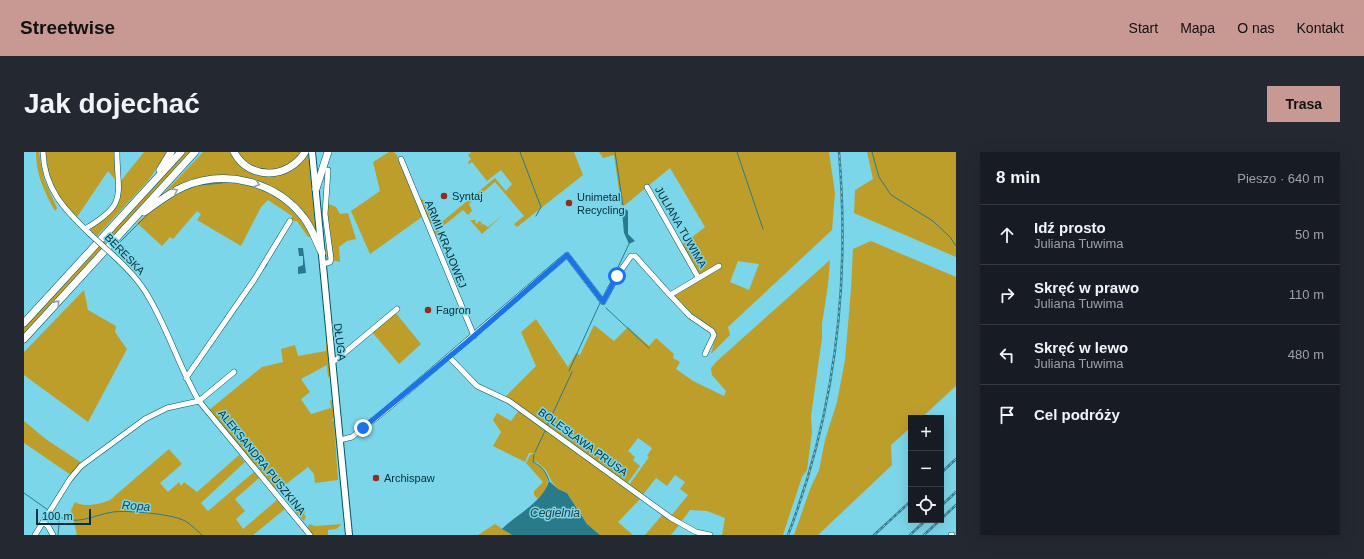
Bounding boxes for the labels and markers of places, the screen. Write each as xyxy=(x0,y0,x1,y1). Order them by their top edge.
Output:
place label: Syntaj xyxy=(452,190,483,202)
marker: Syntaj xyxy=(439,191,449,201)
place label: Unimetal Recycling xyxy=(577,191,625,216)
marker: Unimetal Recycling xyxy=(564,198,574,208)
place label: Fagron xyxy=(436,304,471,316)
marker: Fagron xyxy=(423,305,433,315)
place label: Archispaw xyxy=(384,472,435,484)
marker: Archispaw xyxy=(371,473,381,483)

